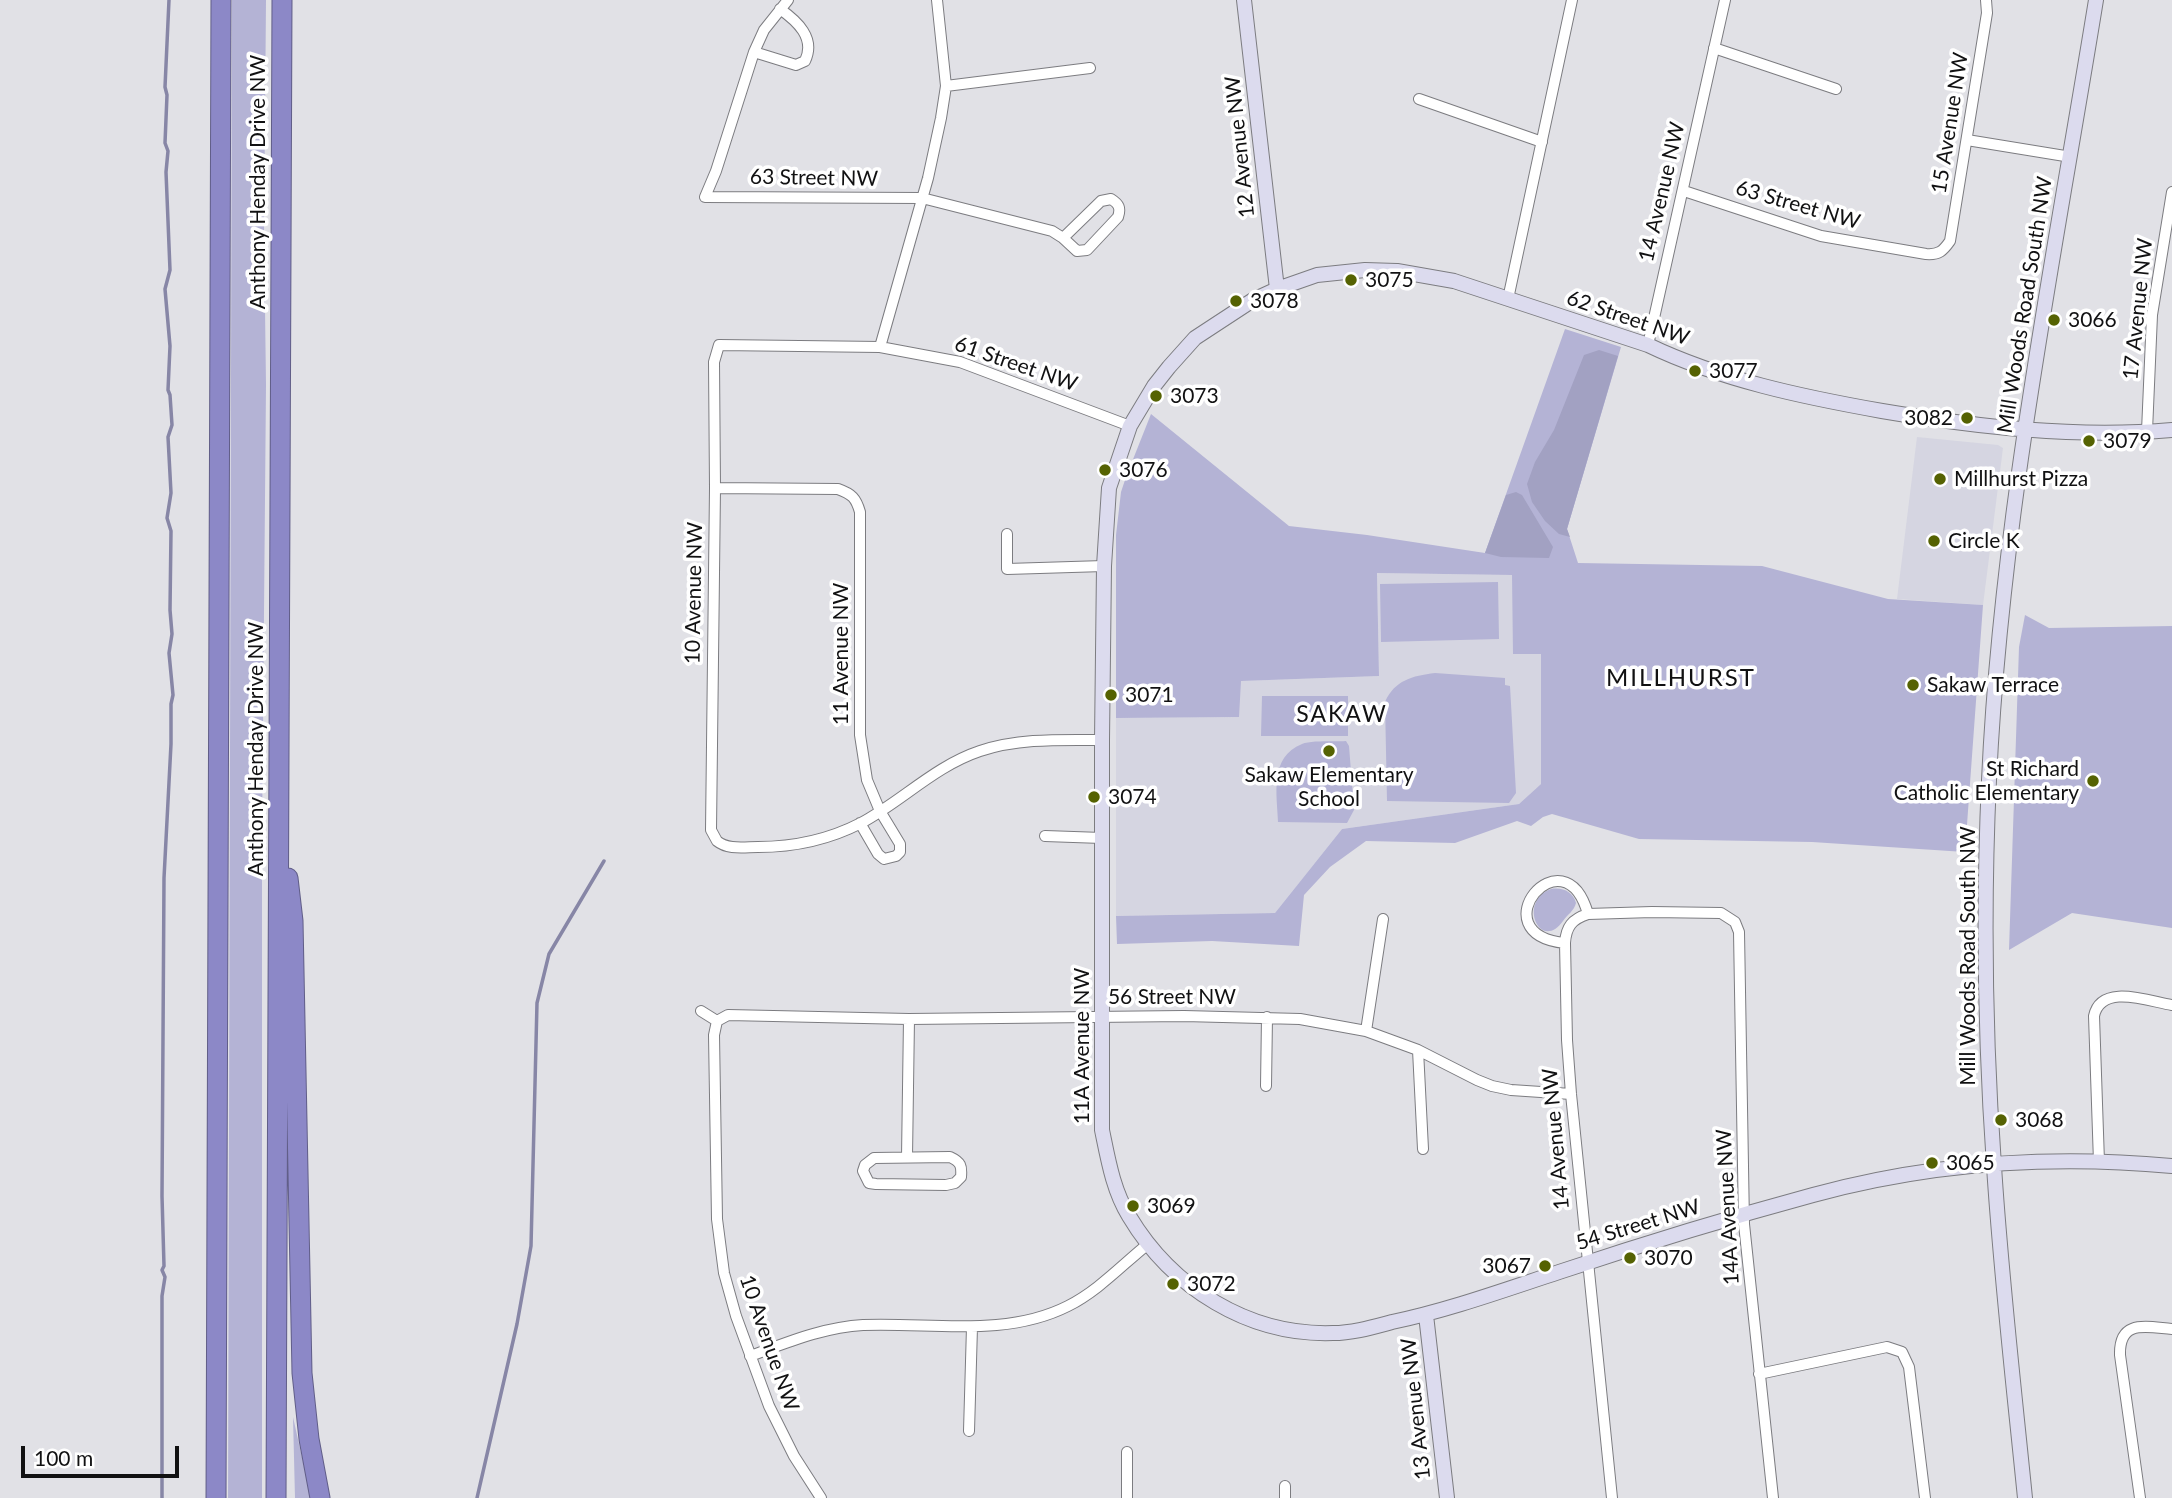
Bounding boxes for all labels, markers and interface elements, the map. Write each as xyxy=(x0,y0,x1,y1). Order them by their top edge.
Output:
street label: 15 Avenue NW xyxy=(1926,51,1974,195)
street label: Anthony Henday Drive NW xyxy=(245,55,271,309)
street label: 12 Avenue NW xyxy=(1220,75,1260,219)
street label: 14 Avenue NW xyxy=(1634,120,1690,264)
street label: 63 Street NW xyxy=(750,164,878,192)
street label: 63 Street NW xyxy=(1733,175,1863,235)
street label: Mill Woods Road South NW xyxy=(1992,175,2058,435)
street label: 17 Avenue NW xyxy=(2118,237,2158,381)
place label: 3075 xyxy=(1365,267,1414,293)
marker: 3075 xyxy=(1343,272,1359,288)
street label: 62 Street NW xyxy=(1563,285,1693,351)
place label: 3078 xyxy=(1250,288,1299,314)
marker: 3078 xyxy=(1228,293,1244,309)
place label: 3066 xyxy=(2068,307,2117,333)
marker: 3066 xyxy=(2046,312,2062,328)
street label: 61 Street NW xyxy=(951,331,1081,397)
place label: 3077 xyxy=(1709,358,1758,384)
marker: 3077 xyxy=(1687,363,1703,379)
place label: 3073 xyxy=(1170,383,1219,409)
marker: 3073 xyxy=(1148,388,1164,404)
place label: 3082 xyxy=(1904,405,1953,431)
marker: 3082 xyxy=(1959,410,1975,426)
place label: 3079 xyxy=(2103,428,2152,454)
marker: 3079 xyxy=(2081,433,2097,449)
place label: 3076 xyxy=(1119,457,1168,483)
marker: 3076 xyxy=(1097,462,1113,478)
place label: Millhurst Pizza xyxy=(1954,466,2088,492)
marker: Millhurst Pizza xyxy=(1932,471,1948,487)
street label: 10 Avenue NW xyxy=(680,522,708,664)
place label: Circle K xyxy=(1948,528,2020,554)
marker: Circle K xyxy=(1926,533,1942,549)
street label: 11 Avenue NW xyxy=(828,583,854,725)
street label: Anthony Henday Drive NW xyxy=(243,622,269,876)
district label: MILLHURST xyxy=(1607,664,1755,692)
place label: Sakaw Terrace xyxy=(1927,672,2059,698)
marker: Sakaw Terrace xyxy=(1905,677,1921,693)
place label: 3071 xyxy=(1125,682,1174,708)
marker: 3071 xyxy=(1103,687,1119,703)
district label: SAKAW xyxy=(1297,701,1387,729)
marker: Sakaw Elementary School xyxy=(1321,743,1337,759)
place label: St Richard Catholic Elementary xyxy=(1894,756,2079,806)
place label: Sakaw Elementary School xyxy=(1244,762,1414,812)
marker: St Richard Catholic Elementary xyxy=(2085,773,2101,789)
place label: 3074 xyxy=(1108,784,1157,810)
marker: 3074 xyxy=(1086,789,1102,805)
street label: Mill Woods Road South NW xyxy=(1955,826,1981,1086)
street label: 11A Avenue NW xyxy=(1069,968,1095,1124)
street label: 56 Street NW xyxy=(1108,984,1236,1010)
street label: 14 Avenue NW xyxy=(1537,1067,1575,1211)
place label: 3068 xyxy=(2015,1107,2064,1133)
marker: 3068 xyxy=(1993,1112,2009,1128)
street label: 14A Avenue NW xyxy=(1711,1128,1745,1286)
place label: 3065 xyxy=(1946,1150,1995,1176)
marker: 3065 xyxy=(1924,1155,1940,1171)
place label: 3069 xyxy=(1147,1193,1196,1219)
street label: 54 Street NW xyxy=(1573,1194,1703,1256)
marker: 3069 xyxy=(1125,1198,1141,1214)
place label: 3070 xyxy=(1644,1245,1693,1271)
marker: 3070 xyxy=(1622,1250,1638,1266)
place label: 3067 xyxy=(1482,1253,1531,1279)
marker: 3067 xyxy=(1537,1258,1553,1274)
place label: 3072 xyxy=(1187,1271,1236,1297)
street label: 10 Avenue NW xyxy=(734,1272,804,1414)
marker: 3072 xyxy=(1165,1276,1181,1292)
street label: 13 Avenue NW xyxy=(1396,1337,1436,1481)
scale bar xyxy=(24,1432,182,1476)
text: 100 m xyxy=(34,1445,93,1470)

